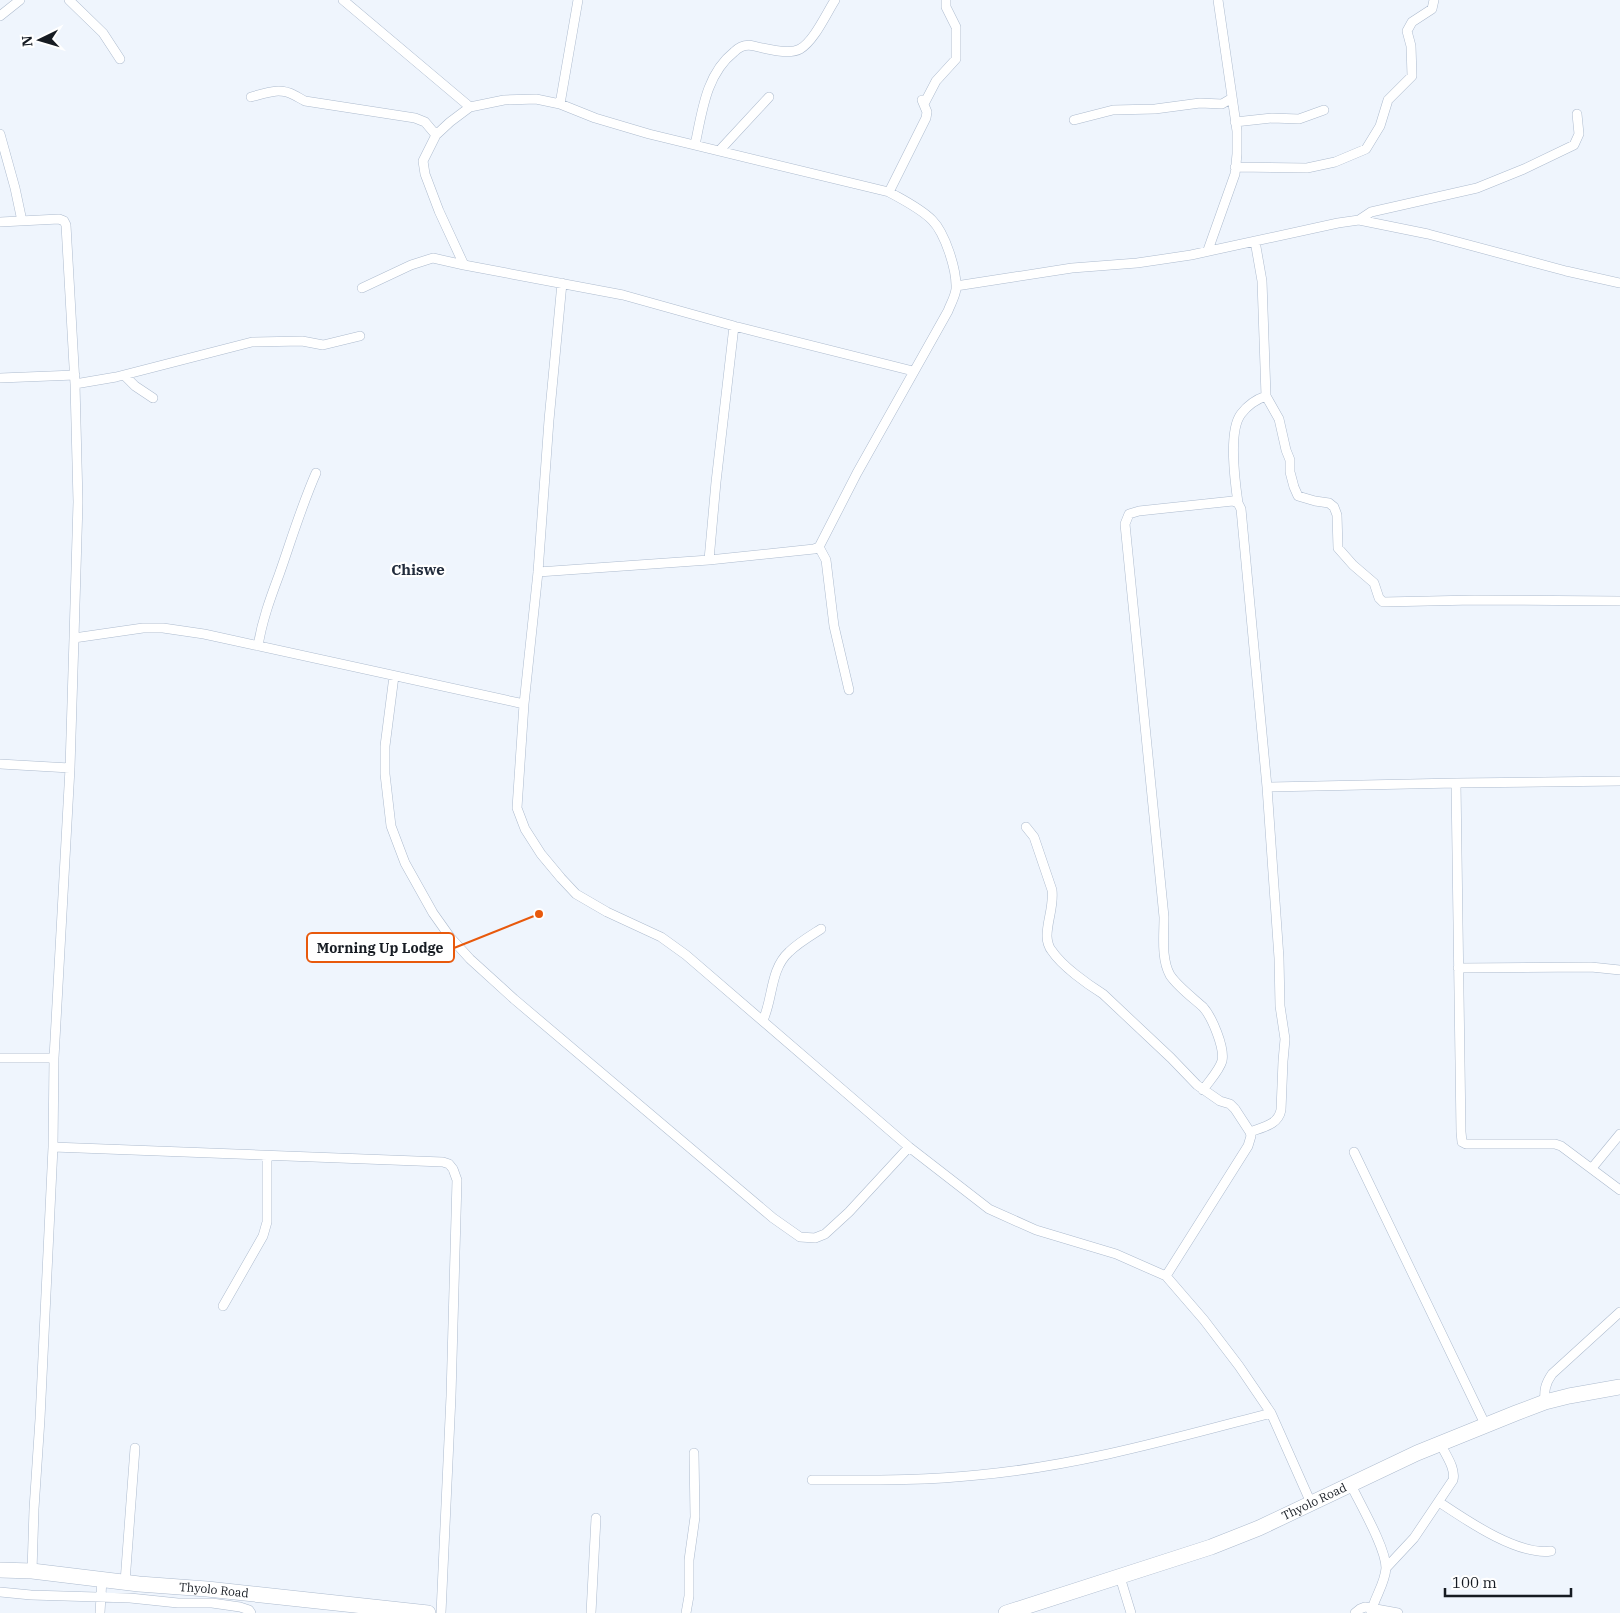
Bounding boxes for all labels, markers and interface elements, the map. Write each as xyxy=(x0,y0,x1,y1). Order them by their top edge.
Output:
north arrow xyxy=(15,15,65,65)
text: N xyxy=(18,35,36,47)
district label: Chiswe xyxy=(391,560,445,579)
callout: Morning Up Lodge xyxy=(307,933,454,962)
text: Morning Up Lodge xyxy=(317,939,443,957)
street label: Thyolo Road xyxy=(1279,1480,1349,1523)
scale bar xyxy=(1445,1566,1571,1598)
text: 100 m xyxy=(1452,1573,1497,1592)
street label: Thyolo Road xyxy=(179,1579,250,1600)

